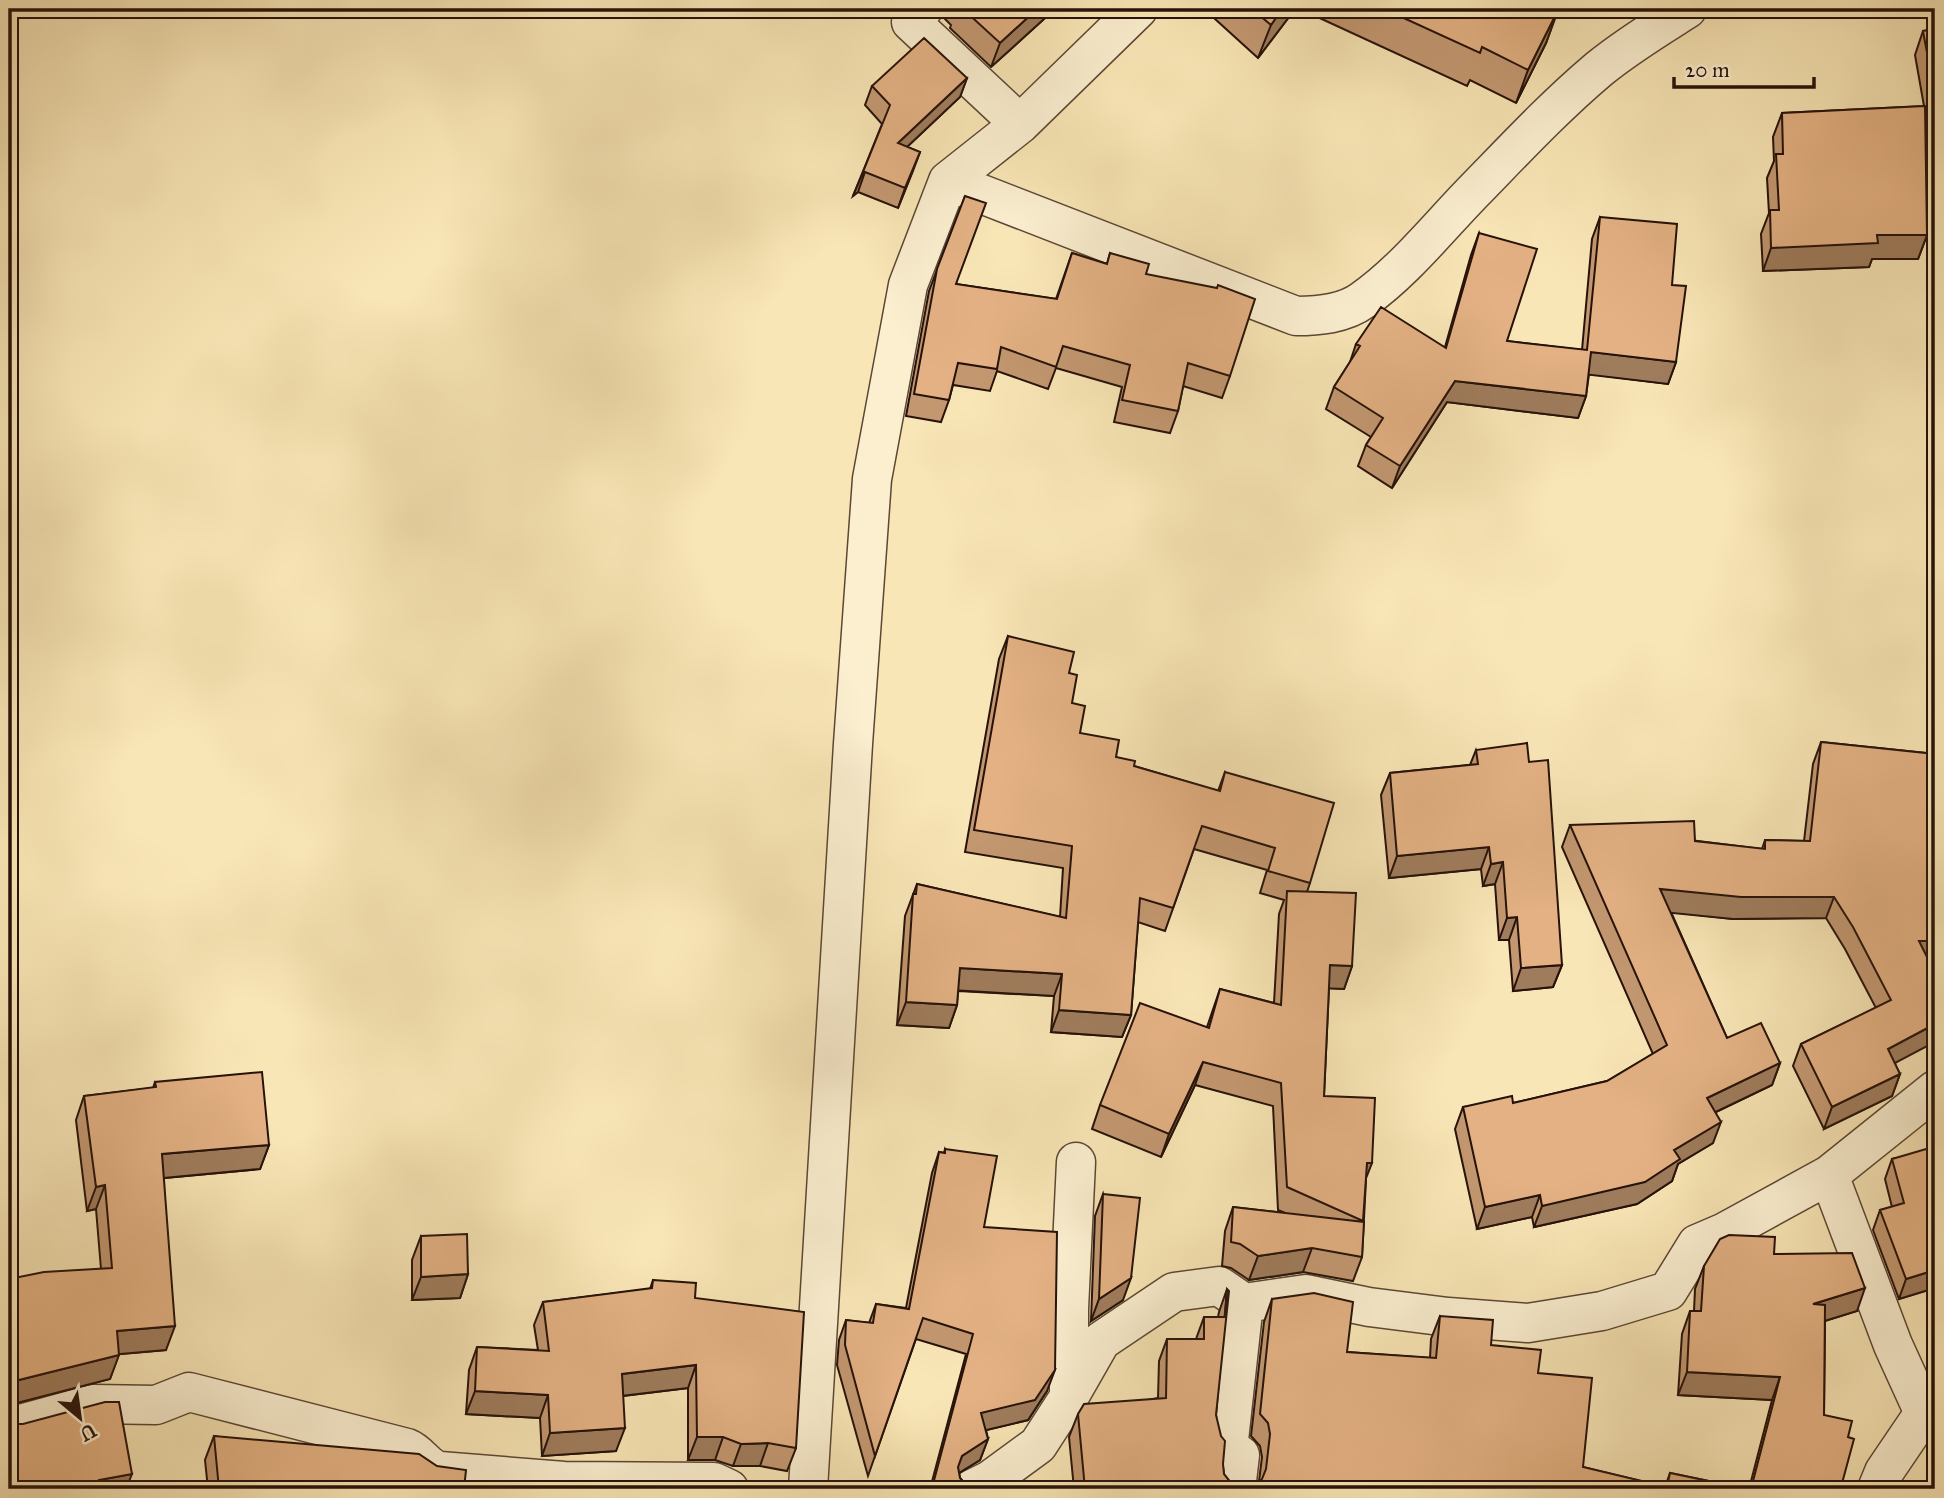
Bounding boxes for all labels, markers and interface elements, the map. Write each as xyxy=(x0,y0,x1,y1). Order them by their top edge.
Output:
scale bar xyxy=(1674,46,1814,90)
text: 20 m xyxy=(1685,57,1730,83)
north arrow xyxy=(46,1382,116,1452)
text: U xyxy=(75,1419,100,1447)

